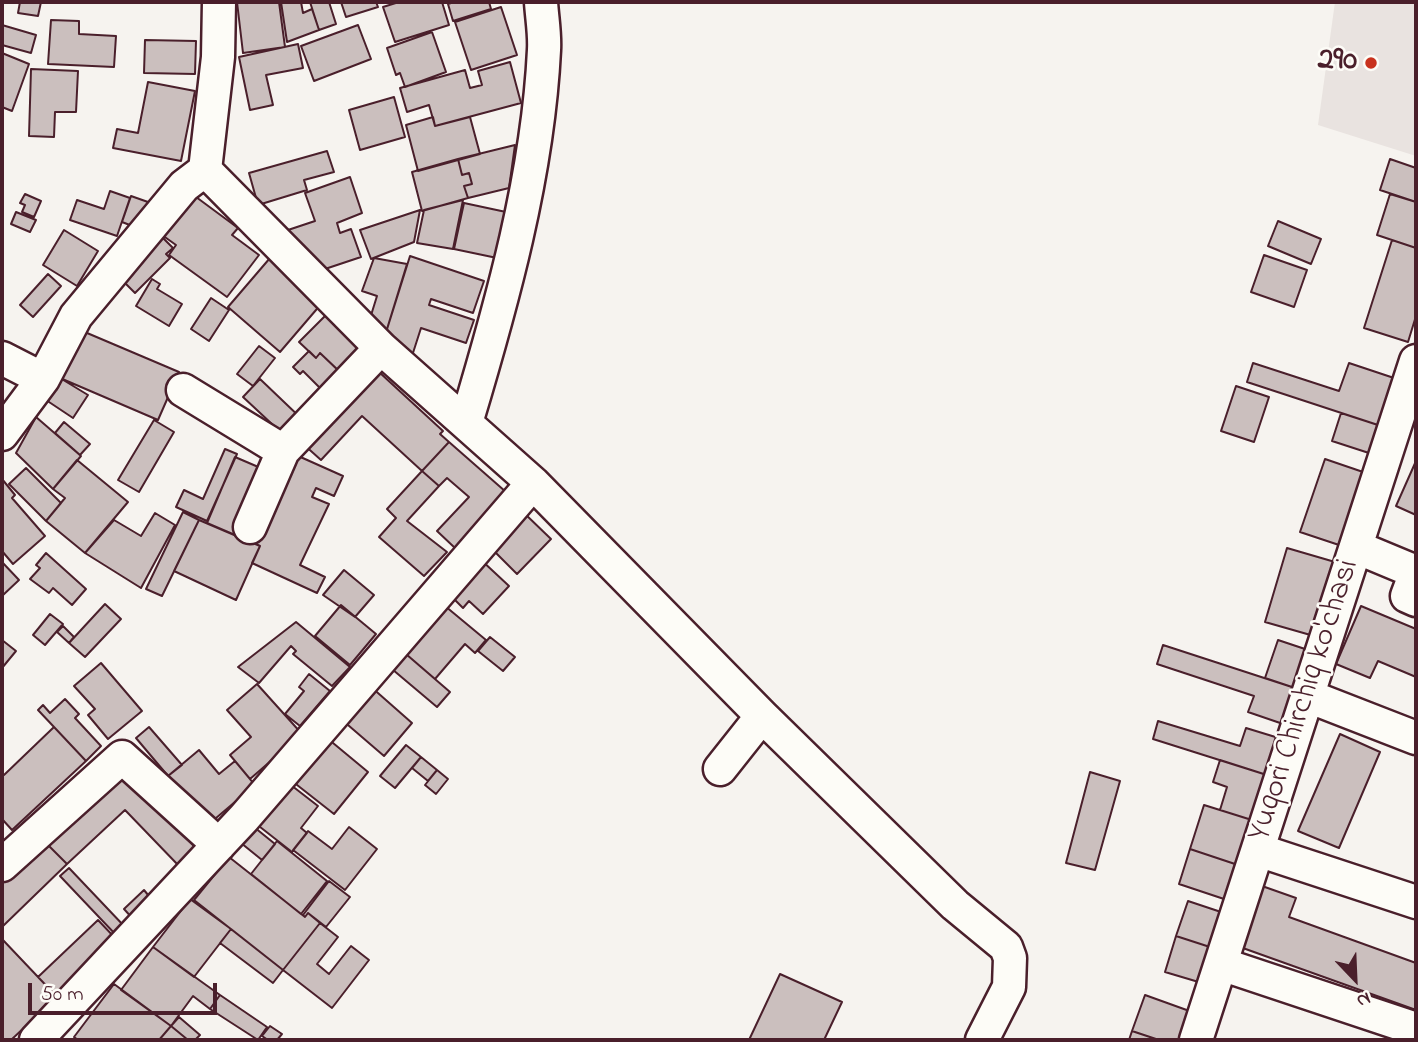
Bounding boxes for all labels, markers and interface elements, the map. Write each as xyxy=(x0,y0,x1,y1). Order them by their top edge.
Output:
place label: 290 xyxy=(1318,44,1357,82)
marker: 290 xyxy=(1363,55,1379,71)
street label: Yuqori Chirchiq ko'chasi xyxy=(1242,555,1370,847)
north arrow xyxy=(1320,944,1390,1014)
scale bar xyxy=(32,968,220,1012)
text: 50 m xyxy=(41,980,84,1010)
text: N xyxy=(1352,984,1375,1014)

